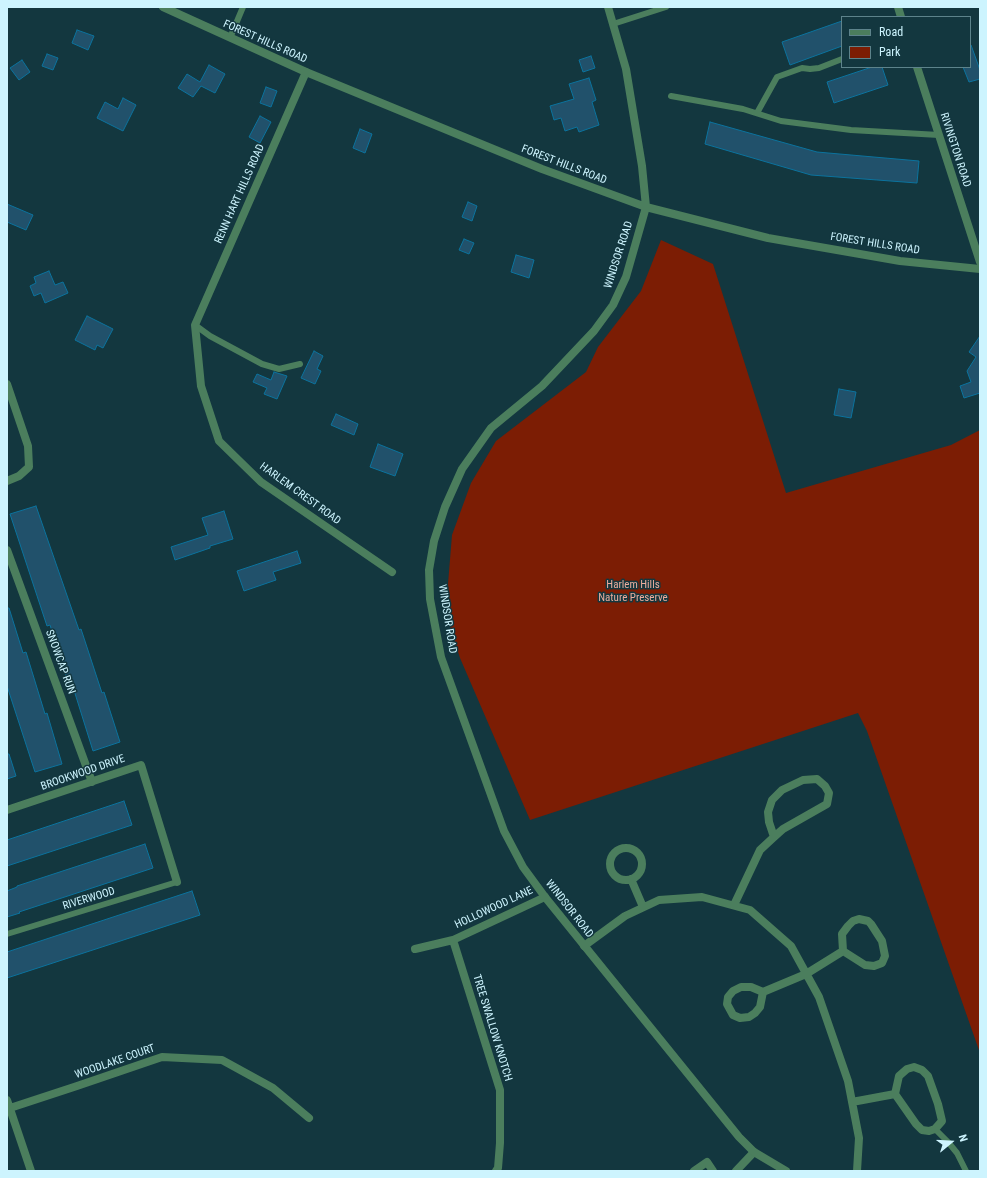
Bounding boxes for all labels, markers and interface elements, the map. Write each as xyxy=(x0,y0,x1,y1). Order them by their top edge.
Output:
legend xyxy=(841,16,971,68)
street label: FOREST HILLS ROAD xyxy=(221,18,309,66)
text: Road xyxy=(879,25,903,39)
text: Park xyxy=(879,45,900,59)
street label: RIVINGTON ROAD xyxy=(937,111,973,189)
street label: RENN HART HILLS ROAD xyxy=(212,142,268,246)
street label: FOREST HILLS ROAD xyxy=(519,143,609,187)
street label: WINDSOR ROAD xyxy=(602,220,636,290)
street label: FOREST HILLS ROAD xyxy=(829,230,921,258)
street label: HARLEM CREST ROAD xyxy=(257,460,343,528)
park label: Harlem Hills Nature Preserve xyxy=(598,578,668,604)
street label: WINDSOR ROAD xyxy=(435,583,459,655)
street label: SNOWCAP RUN xyxy=(42,628,78,696)
street label: BROOKWOOD DRIVE xyxy=(39,752,127,794)
street label: WINDSOR ROAD xyxy=(542,877,596,941)
street label: HOLLOWOOD LANE xyxy=(453,884,535,932)
street label: RIVERWOOD xyxy=(61,885,117,913)
street label: TREE SWALLOW KNOTCH xyxy=(469,973,515,1083)
street label: WOODLAKE COURT xyxy=(73,1042,157,1082)
north arrow xyxy=(931,1122,971,1162)
text: N xyxy=(956,1133,970,1143)

